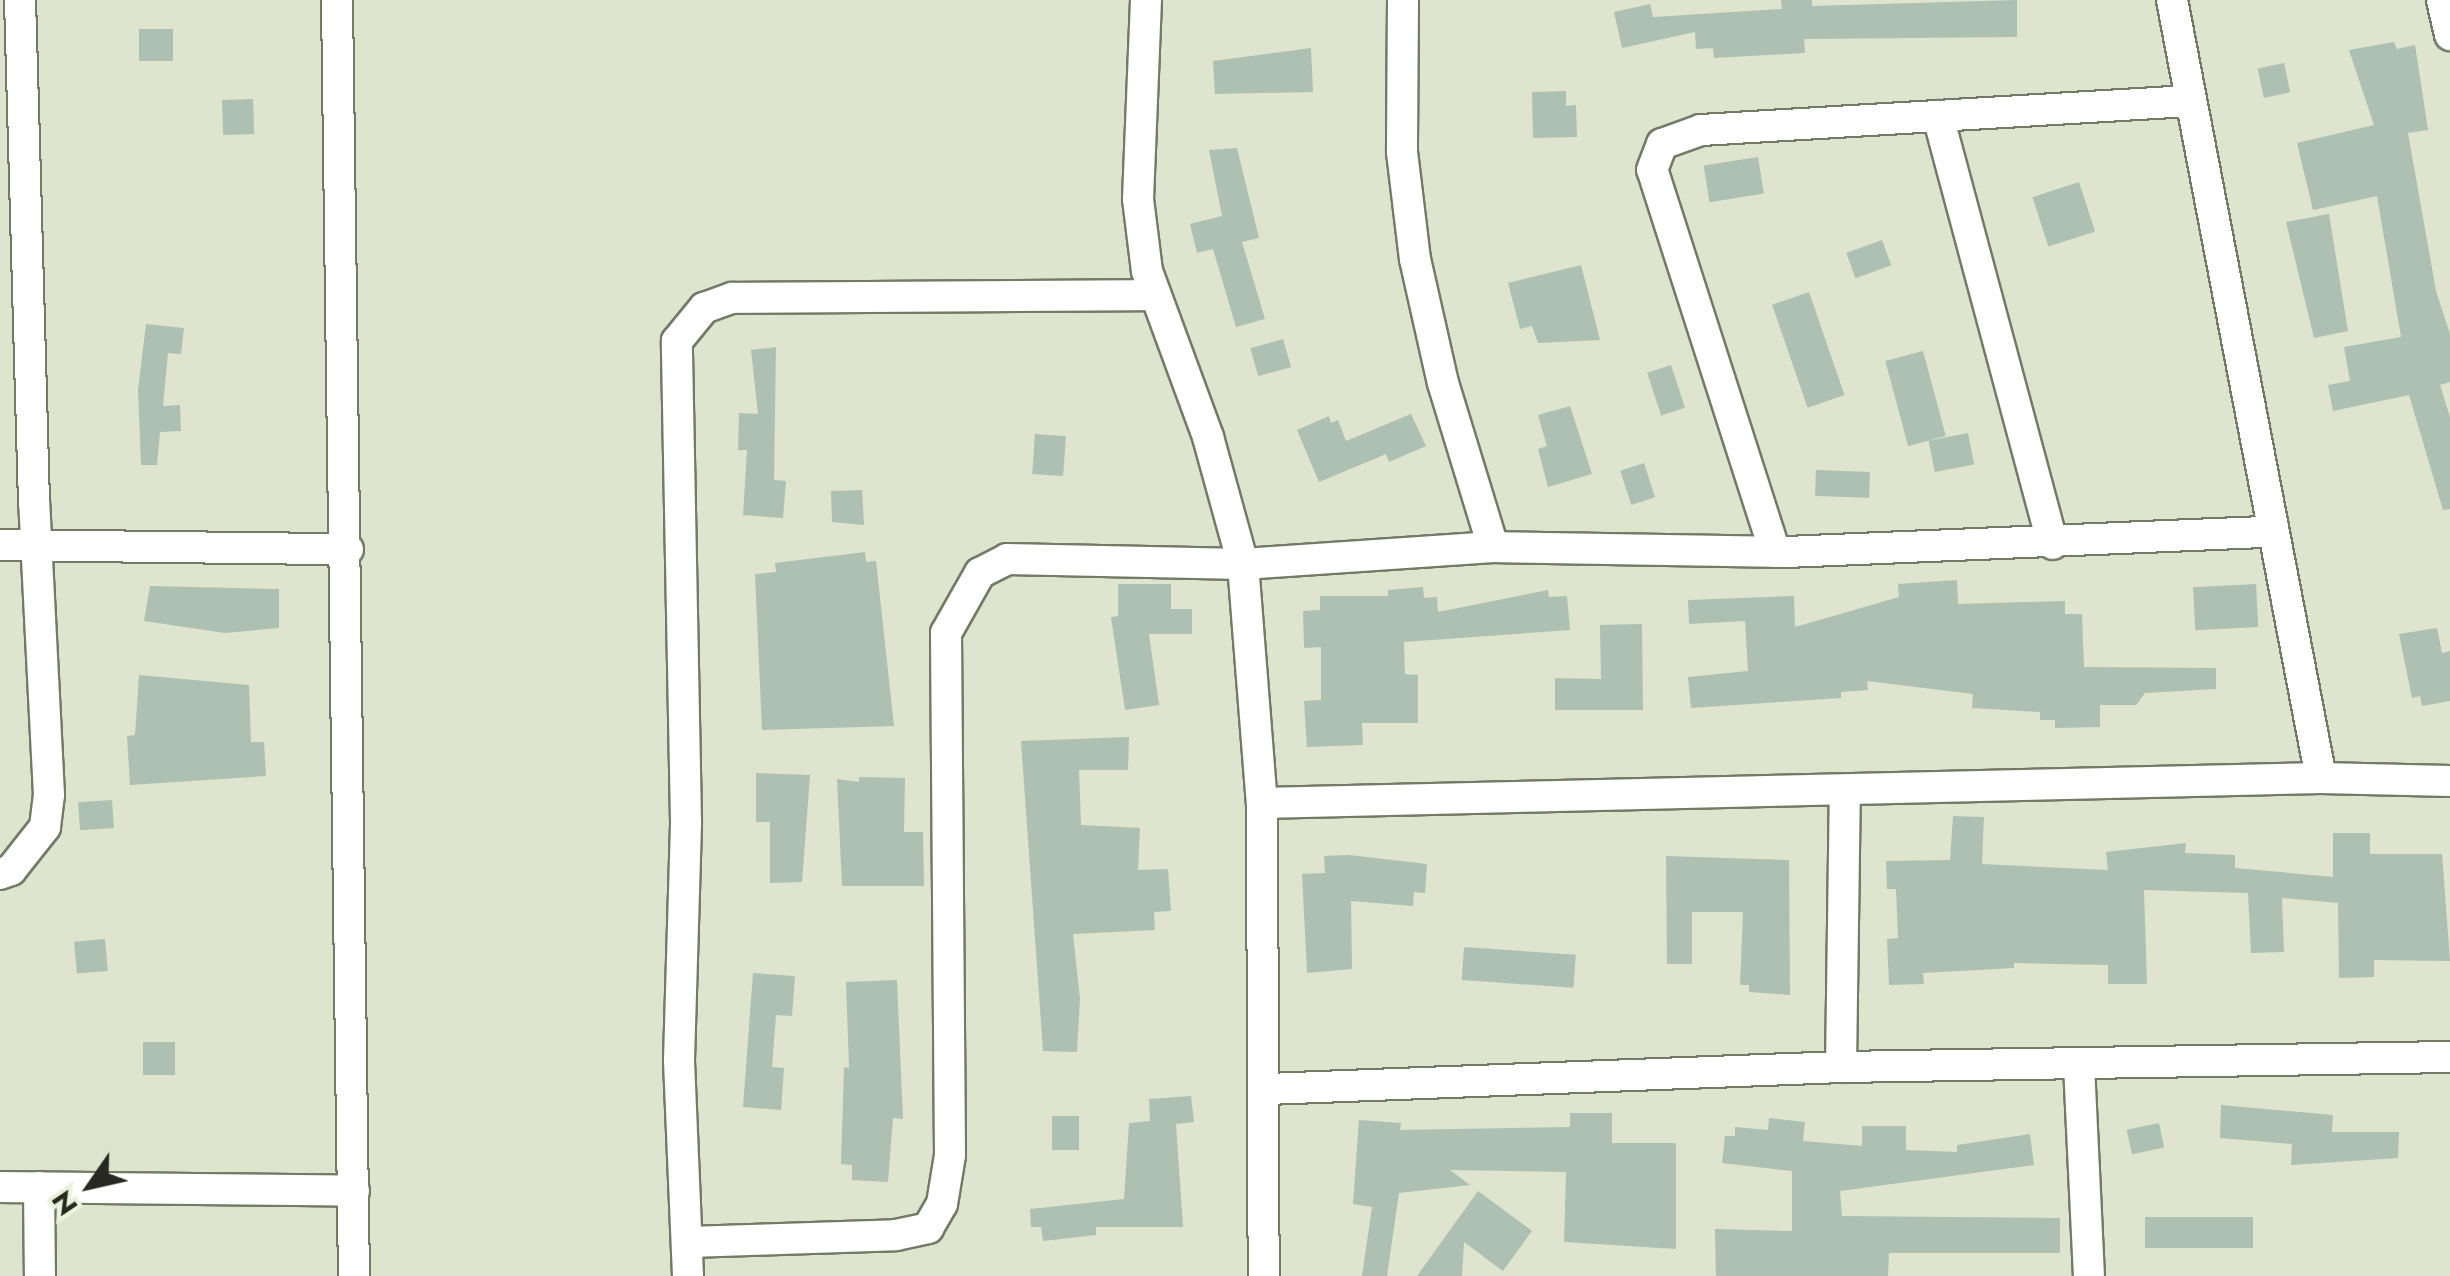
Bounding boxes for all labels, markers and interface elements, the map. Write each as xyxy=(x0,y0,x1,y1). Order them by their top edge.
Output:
north arrow xyxy=(40,1136,140,1236)
text: N xyxy=(42,1182,88,1224)

